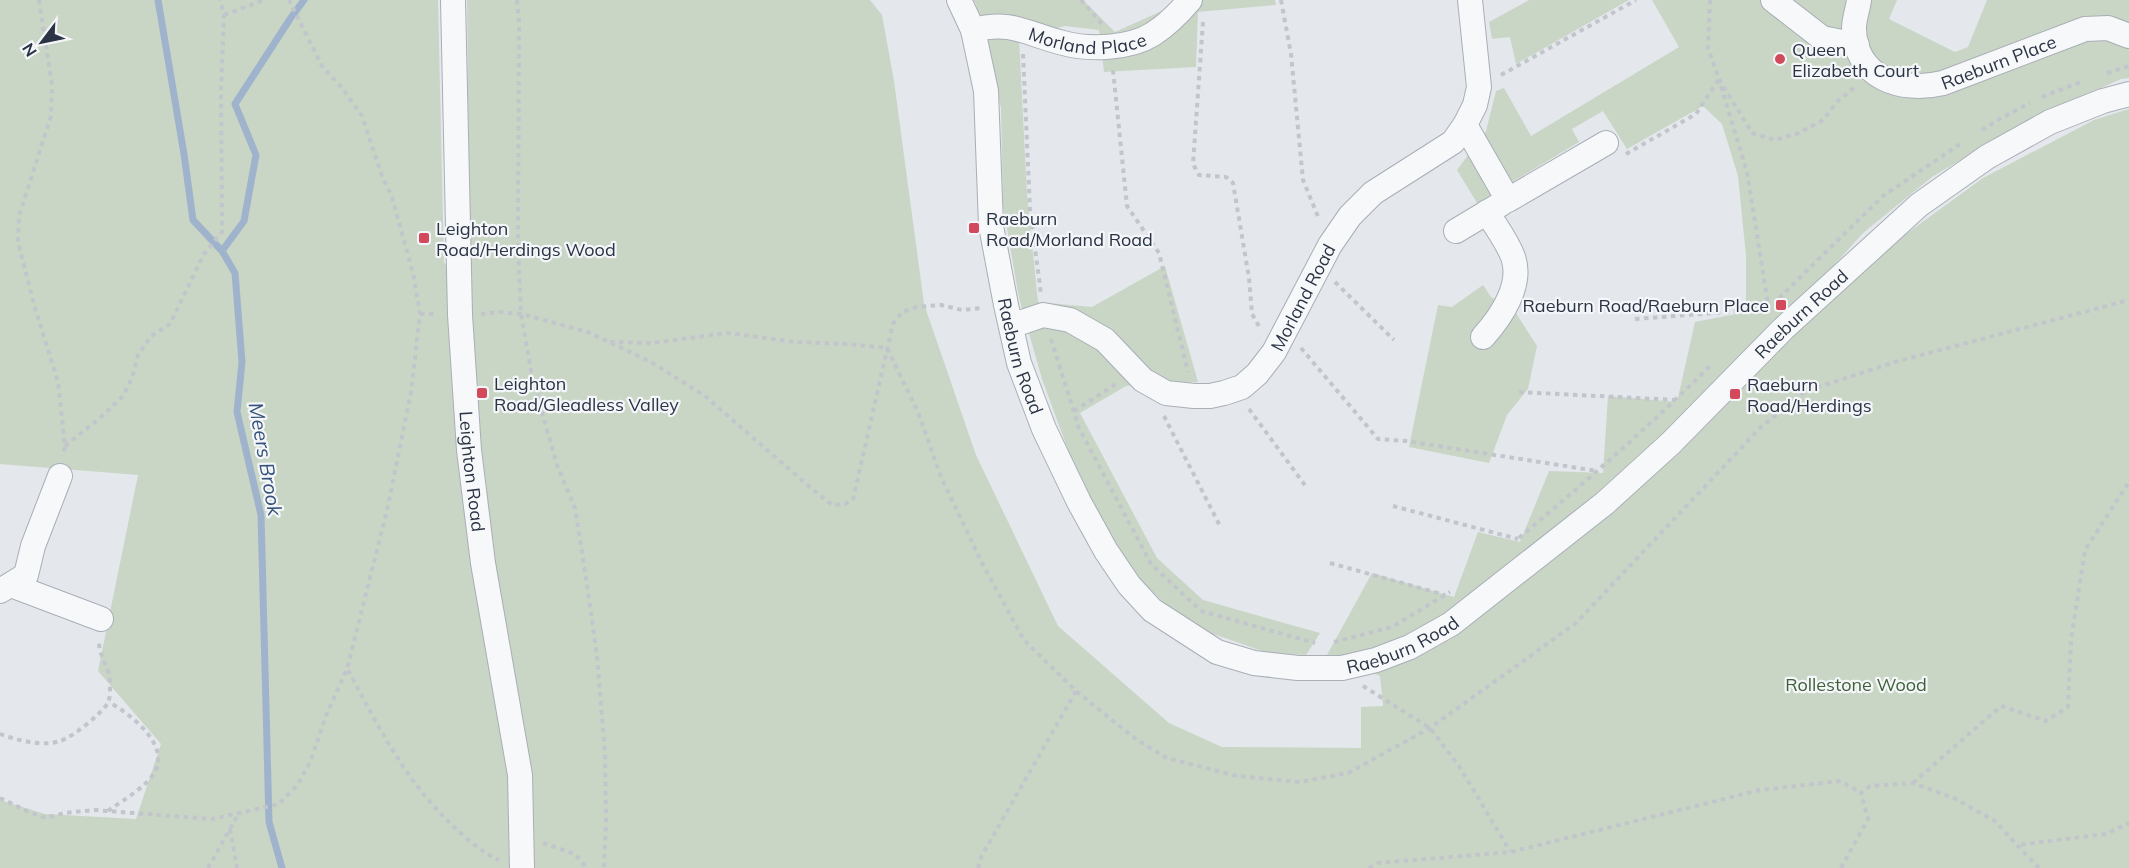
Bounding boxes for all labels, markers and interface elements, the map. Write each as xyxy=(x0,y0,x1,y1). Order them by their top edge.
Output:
north arrow xyxy=(12,12,72,72)
street label: Morland Place xyxy=(1026,22,1150,59)
street label: Raeburn Place xyxy=(1938,30,2059,94)
place label: Queen Elizabeth Court xyxy=(1792,38,1919,82)
text: N xyxy=(18,40,41,60)
marker: Queen Elizabeth Court xyxy=(1773,52,1787,66)
place label: Raeburn Road/Morland Road xyxy=(986,207,1153,251)
place label: Leighton Road/Herdings Wood xyxy=(436,217,616,261)
marker: Raeburn Road/Morland Road xyxy=(967,221,981,235)
marker: Leighton Road/Herdings Wood xyxy=(417,231,431,245)
street label: Morland Road xyxy=(1265,240,1340,355)
street label: Raeburn Road xyxy=(1749,264,1853,363)
place label: Raeburn Road/Raeburn Place xyxy=(1522,294,1769,317)
street label: Raeburn Road xyxy=(993,296,1049,417)
marker: Raeburn Road/Raeburn Place xyxy=(1774,298,1788,312)
place label: Leighton Road/Gleadless Valley xyxy=(494,372,679,416)
place label: Raeburn Road/Herdings xyxy=(1747,373,1872,417)
marker: Leighton Road/Gleadless Valley xyxy=(475,386,489,400)
marker: Raeburn Road/Herdings xyxy=(1728,387,1742,401)
water label: Meers Brook xyxy=(244,400,288,519)
street label: Leighton Road xyxy=(455,410,491,533)
street label: Raeburn Road xyxy=(1344,611,1463,678)
park label: Rollestone Wood xyxy=(1785,673,1927,696)

